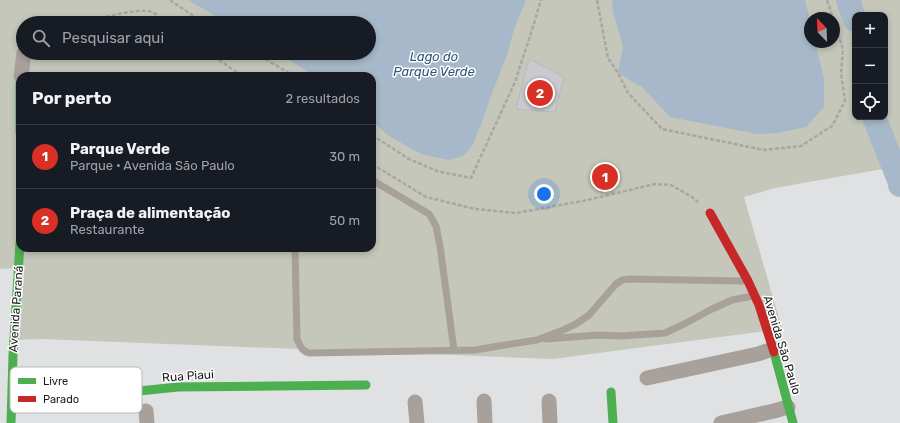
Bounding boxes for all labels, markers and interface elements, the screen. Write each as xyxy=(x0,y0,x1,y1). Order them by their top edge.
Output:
north arrow xyxy=(804,12,840,48)
map controls xyxy=(852,12,888,120)
button: + xyxy=(852,12,888,48)
search box xyxy=(16,16,376,60)
icon: search xyxy=(30,27,52,49)
text: Pesquisar aqui xyxy=(62,29,164,47)
button: − xyxy=(852,48,888,84)
water label: Lago do Parque Verde xyxy=(393,49,475,79)
pin: 2 xyxy=(527,78,553,108)
button: locate xyxy=(852,84,888,120)
text: Por perto xyxy=(32,88,112,108)
text: 2 resultados xyxy=(285,91,360,106)
text: Parque Verde xyxy=(70,140,170,158)
text: 1 xyxy=(42,149,48,164)
text: 30 m xyxy=(329,149,360,164)
text: Parque · Avenida São Paulo xyxy=(70,158,235,173)
pin: 1 xyxy=(592,162,618,192)
your location xyxy=(534,184,554,204)
text: Praça de alimentação xyxy=(70,204,231,222)
text: 2 xyxy=(41,213,49,228)
text: 50 m xyxy=(329,213,360,228)
text: Restaurante xyxy=(70,222,145,237)
street label: Avenida Paraná xyxy=(6,265,26,353)
street label: Avenida São Paulo xyxy=(760,294,804,396)
legend xyxy=(10,367,142,413)
street label: Rua Piaui xyxy=(162,367,215,385)
text: Livre xyxy=(43,375,68,388)
text: Parado xyxy=(43,393,79,406)

